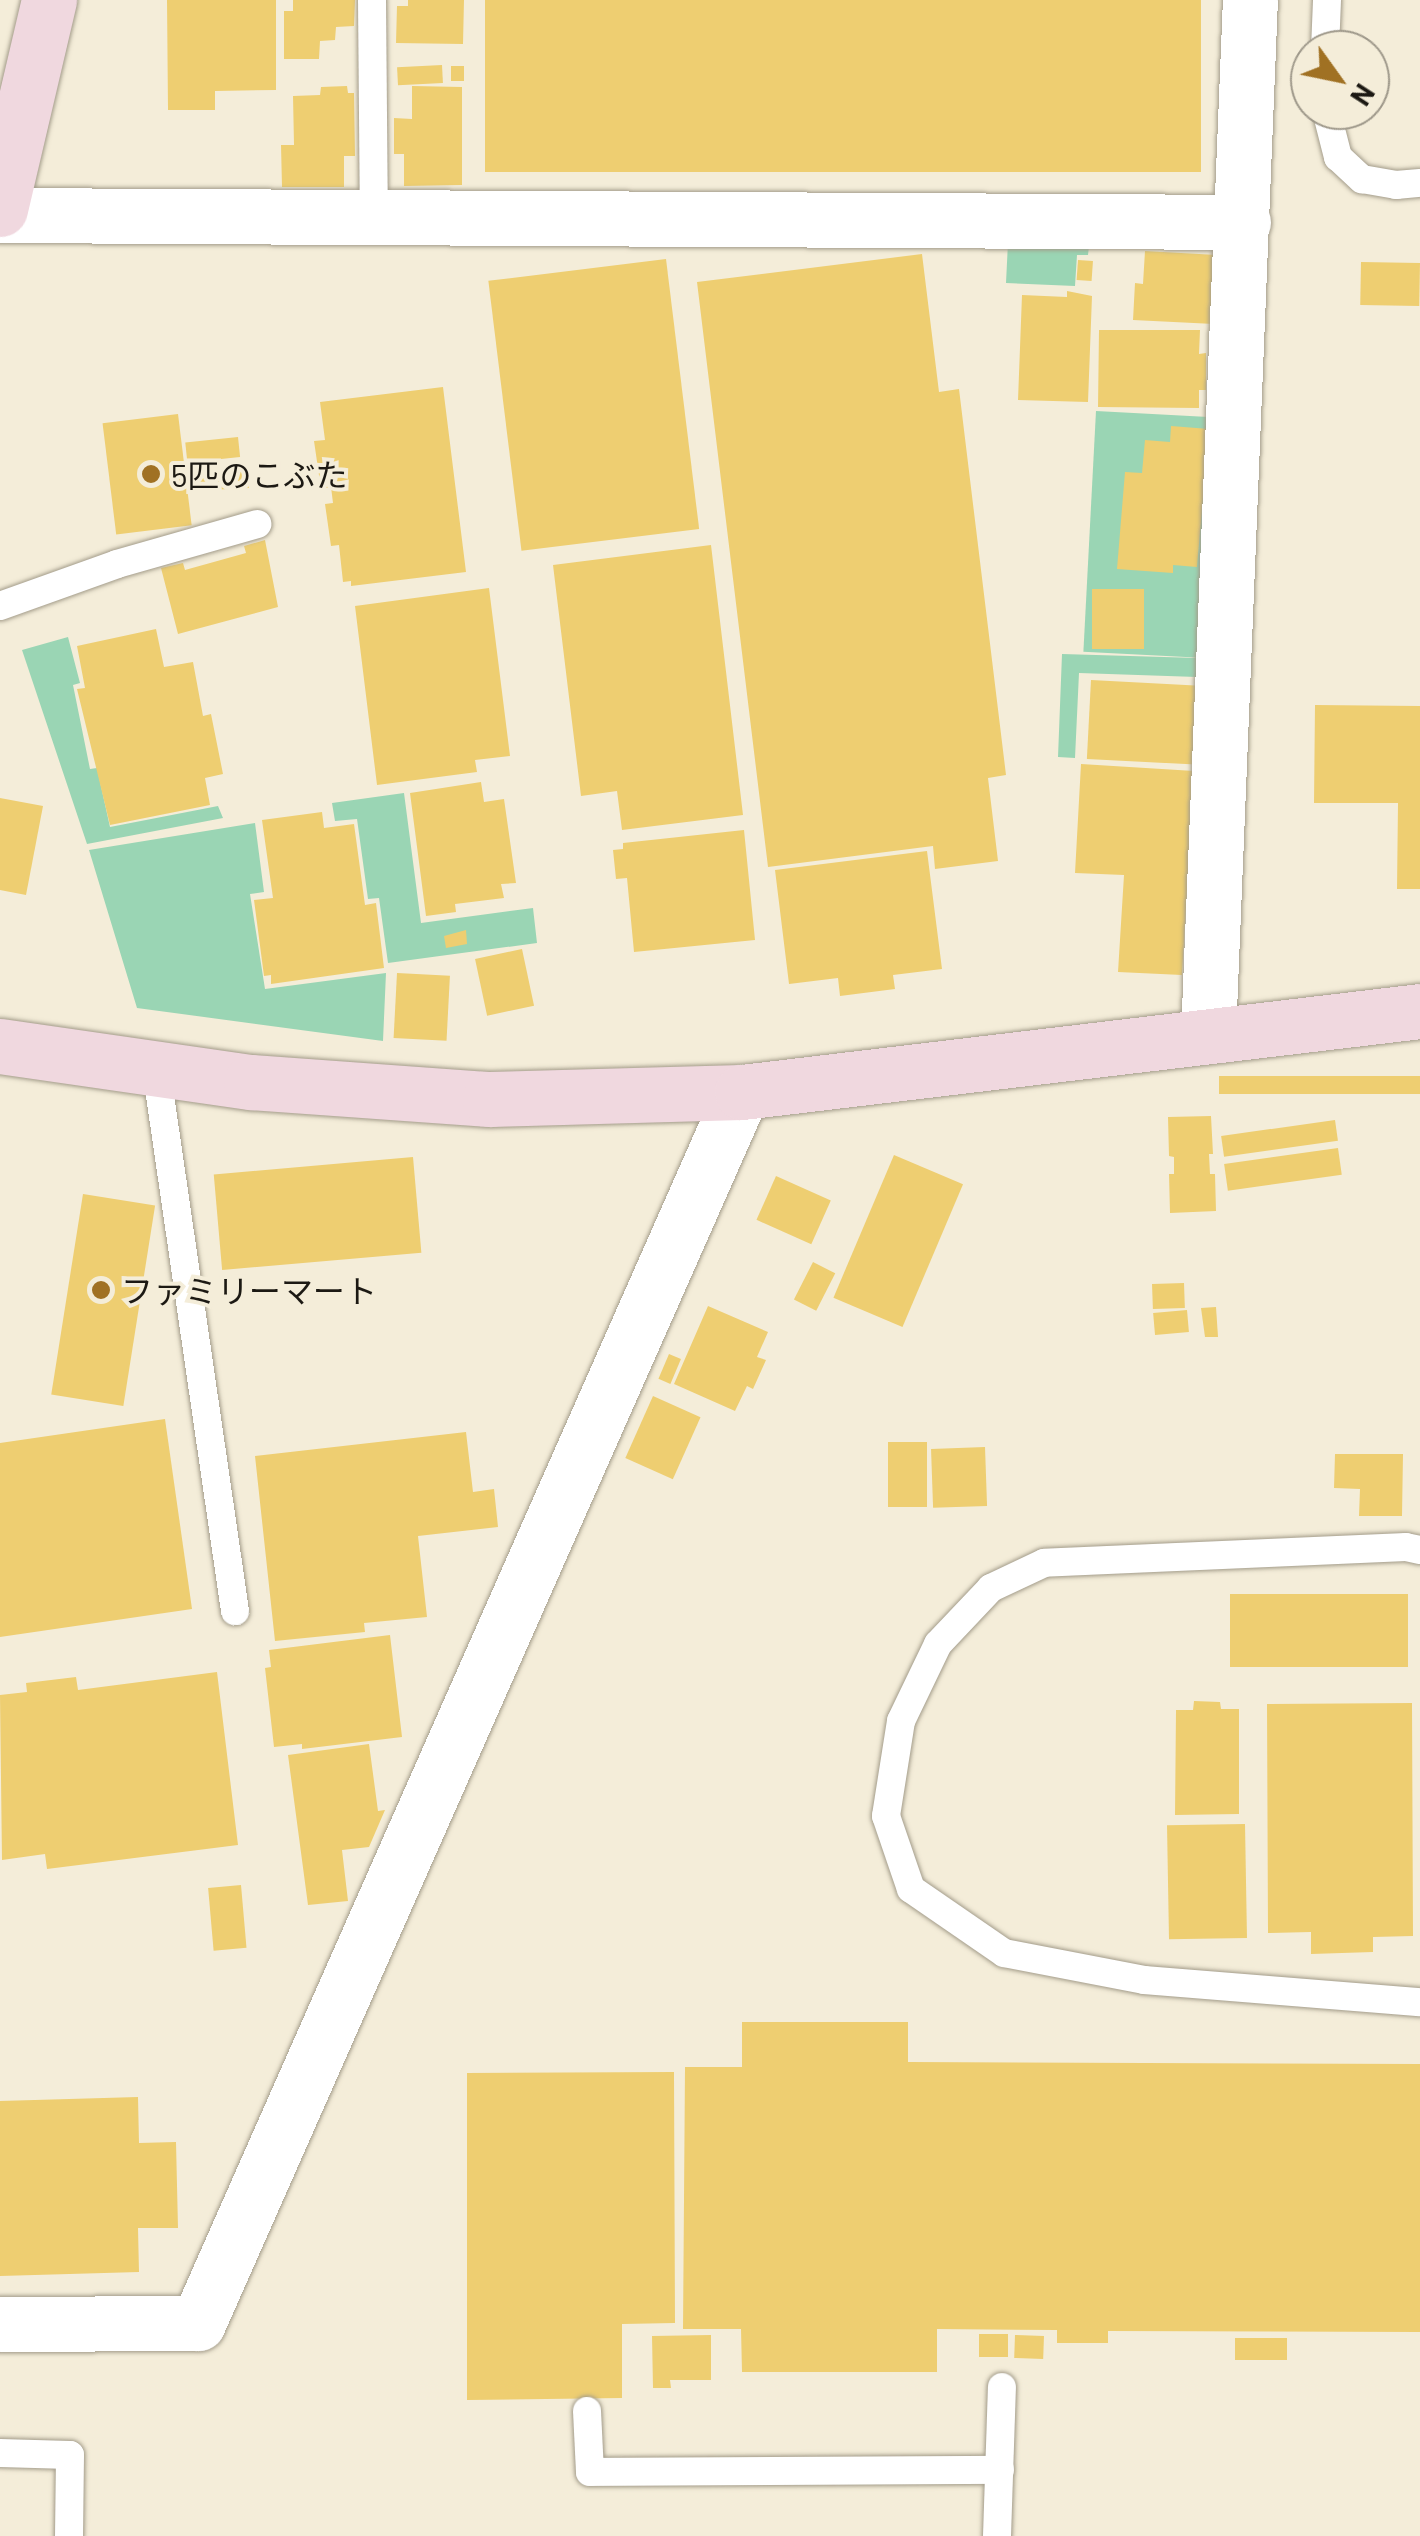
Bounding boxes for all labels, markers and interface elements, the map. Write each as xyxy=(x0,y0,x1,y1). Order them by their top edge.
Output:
north arrow xyxy=(1290,30,1390,130)
text: N xyxy=(1344,78,1383,112)
place label: 5匹のこぶた xyxy=(171,455,347,493)
marker: 5匹のこぶた xyxy=(140,463,162,485)
place label: ファミリーマート xyxy=(121,1271,377,1309)
marker: ファミリーマート xyxy=(90,1279,112,1301)

